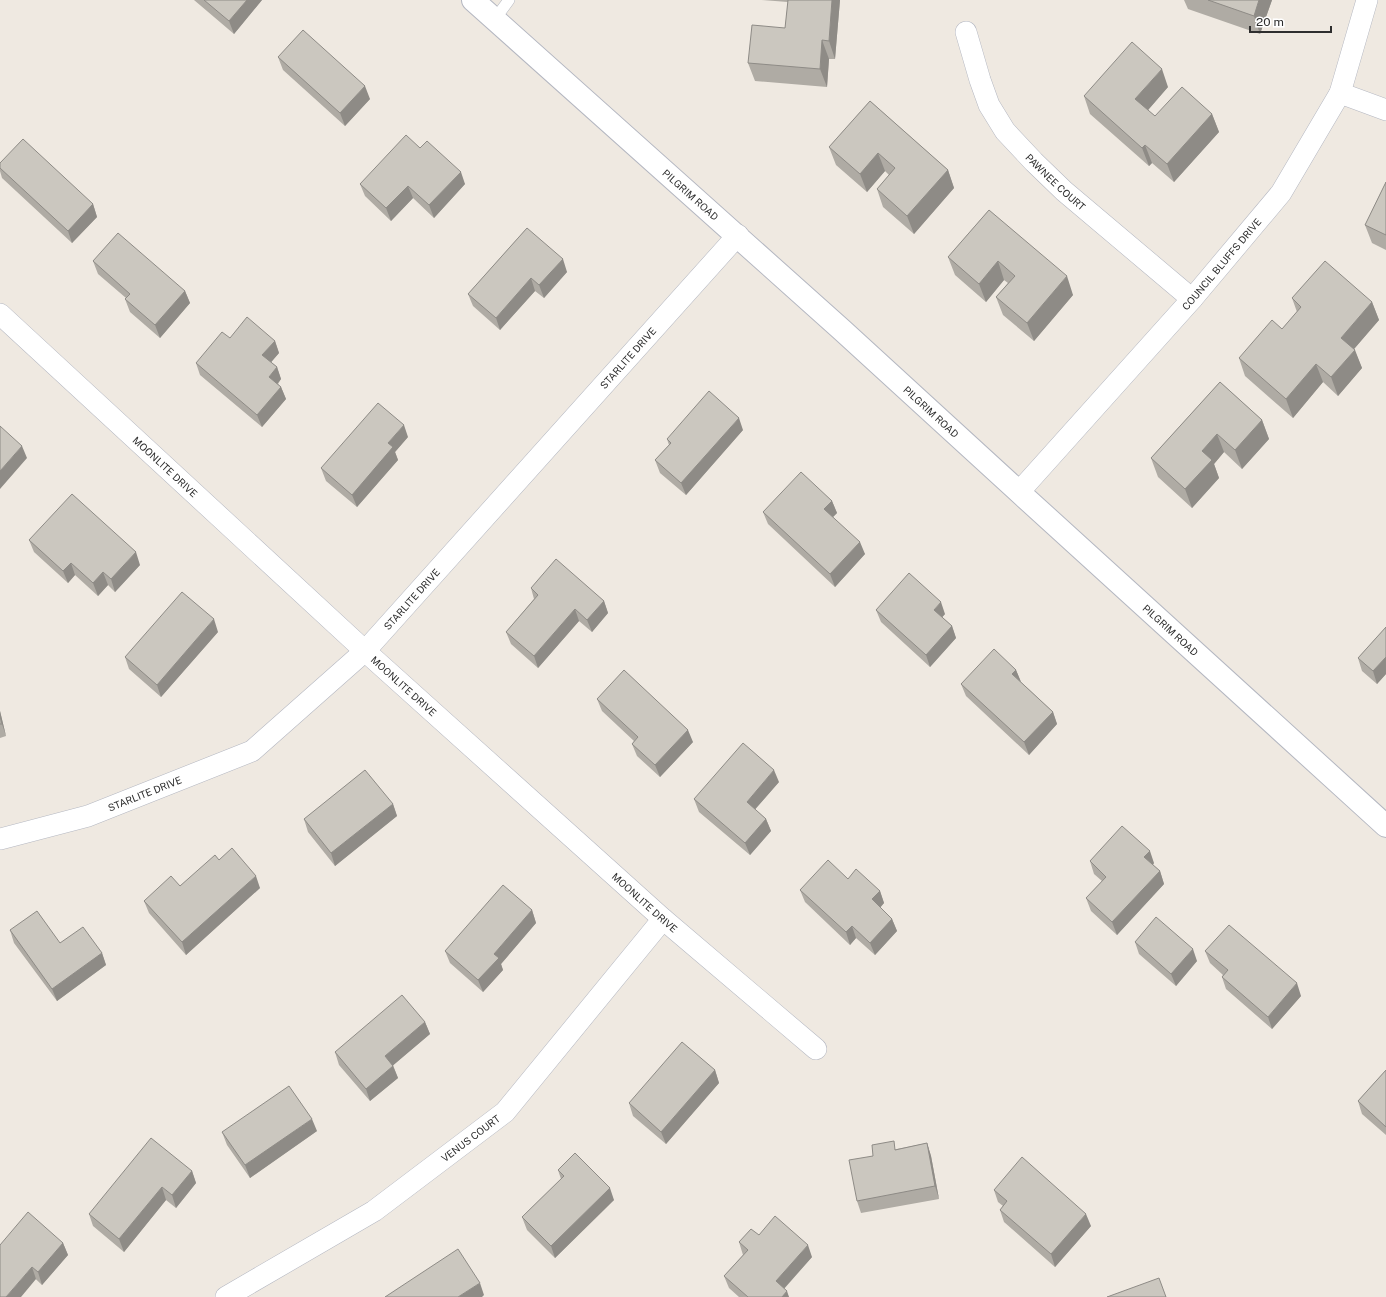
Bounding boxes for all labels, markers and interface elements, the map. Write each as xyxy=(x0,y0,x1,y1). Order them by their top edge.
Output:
scale bar xyxy=(1250,8,1331,34)
text: 20 m xyxy=(1256,15,1284,29)
street label: PAWNEE COURT xyxy=(1023,151,1088,213)
street label: PILGRIM ROAD xyxy=(660,167,721,223)
street label: COUNCIL BLUFFS DRIVE xyxy=(1179,215,1263,312)
street label: STARLITE DRIVE xyxy=(597,325,658,391)
street label: PILGRIM ROAD xyxy=(901,383,961,440)
street label: MOONLITE DRIVE xyxy=(130,434,200,499)
street label: STARLITE DRIVE xyxy=(381,566,442,632)
street label: PILGRIM ROAD xyxy=(1140,602,1201,658)
street label: MOONLITE DRIVE xyxy=(369,653,439,718)
street label: STARLITE DRIVE xyxy=(106,774,183,813)
street label: MOONLITE DRIVE xyxy=(610,870,680,935)
street label: VENUS COURT xyxy=(439,1112,502,1164)

